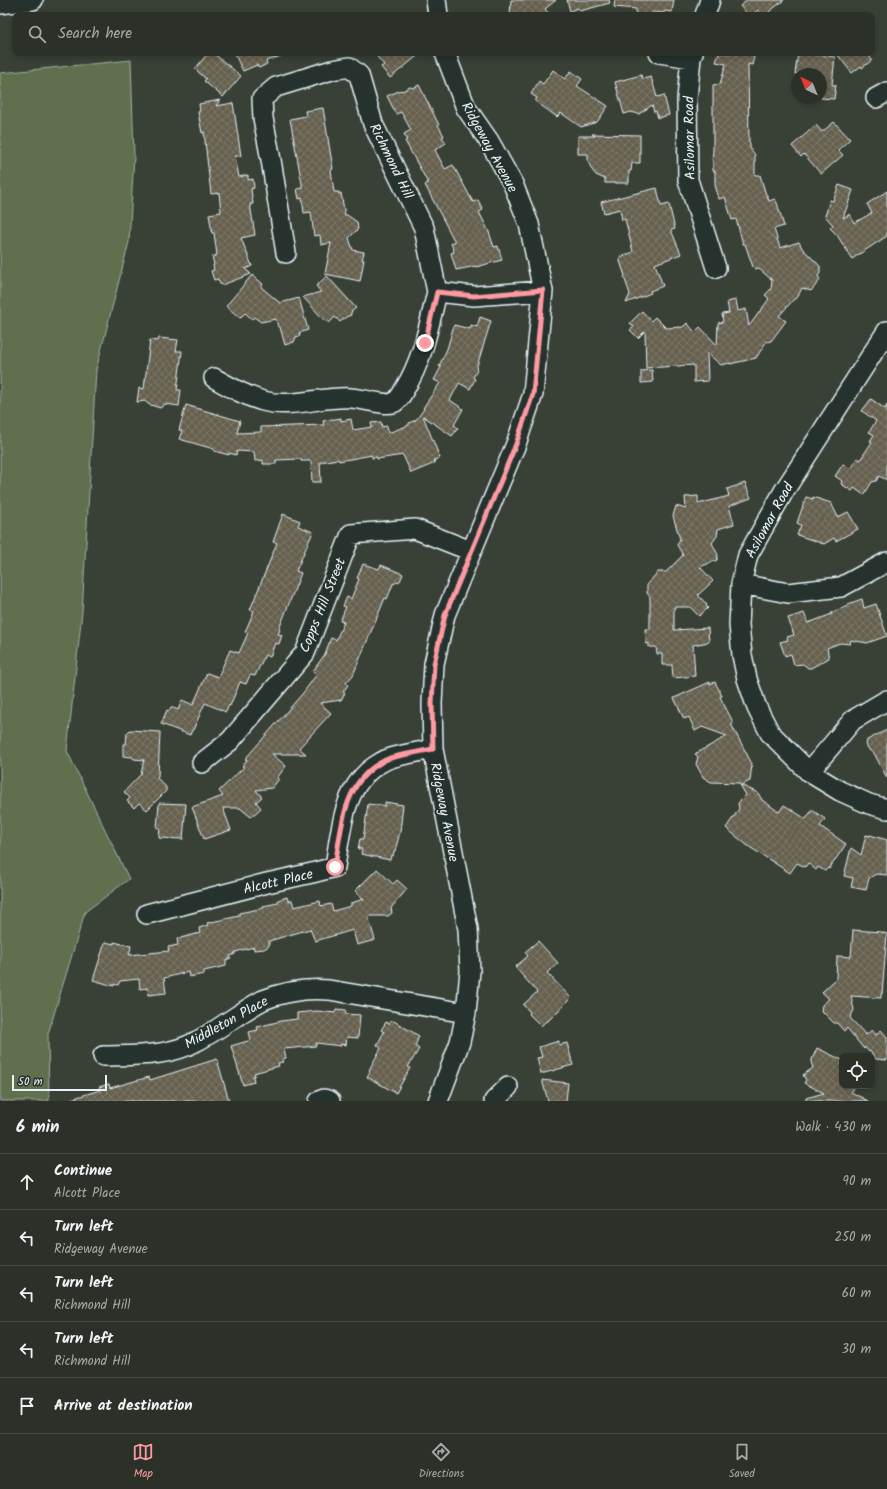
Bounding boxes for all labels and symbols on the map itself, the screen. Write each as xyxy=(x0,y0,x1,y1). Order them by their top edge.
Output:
north arrow xyxy=(791,68,827,104)
street label: Asilomar Road xyxy=(678,95,702,180)
street label: Ridgeway Avenue xyxy=(455,98,524,198)
street label: Richmond Hill xyxy=(363,120,419,204)
route end xyxy=(416,334,434,352)
street label: Asilomar Road xyxy=(740,478,800,562)
street label: Copps Hill Street xyxy=(294,554,352,656)
street label: Ridgeway Avenue xyxy=(424,761,465,864)
route start xyxy=(326,858,344,876)
street label: Alcott Place xyxy=(241,863,316,901)
street label: Middleton Place xyxy=(180,990,273,1055)
scale bar xyxy=(12,1073,107,1092)

